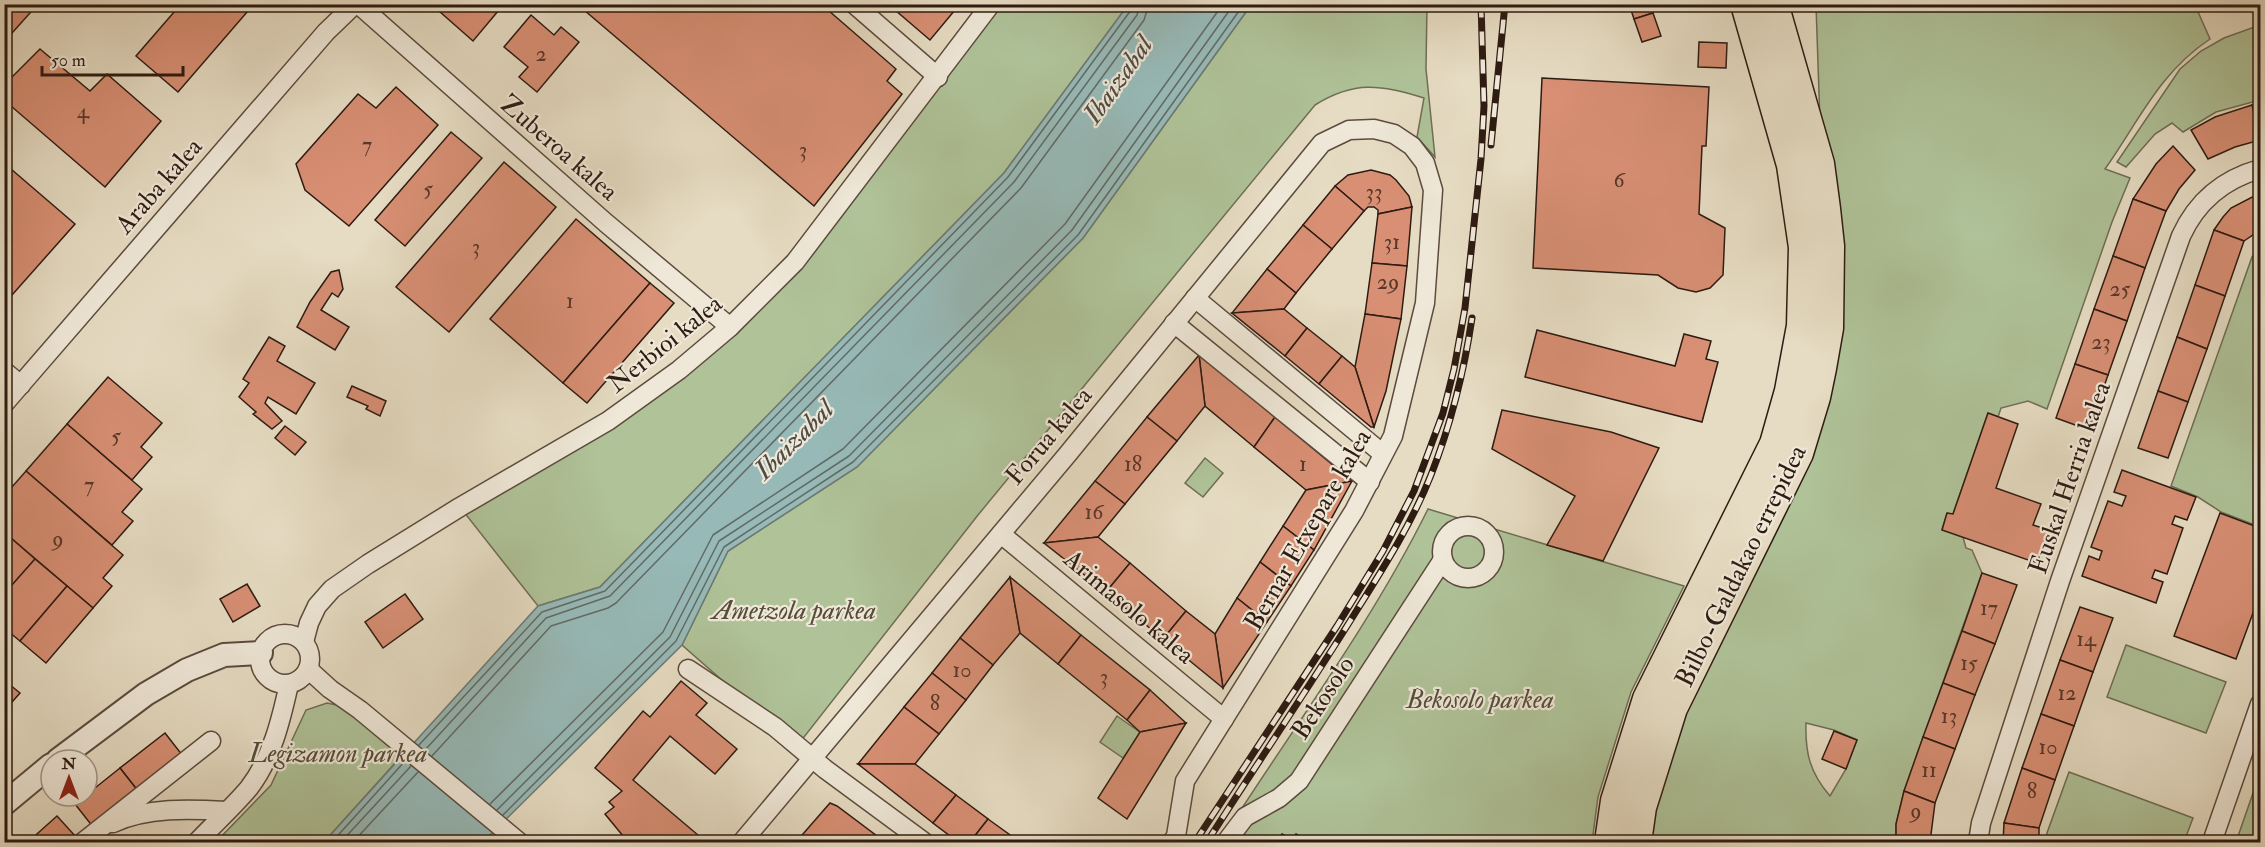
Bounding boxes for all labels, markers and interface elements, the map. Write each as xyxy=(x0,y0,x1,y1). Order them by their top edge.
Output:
water label: Ibaizabal xyxy=(1075,28,1161,132)
scale bar xyxy=(42,39,183,77)
house number: 2 xyxy=(535,40,547,68)
text: 50 m xyxy=(51,49,86,72)
street label: Zuberoa kalea xyxy=(493,88,625,208)
house number: 4 xyxy=(77,97,90,125)
street label: Araba kalea xyxy=(108,131,210,241)
house number: 7 xyxy=(362,131,372,159)
house number: 3 xyxy=(799,136,807,164)
house number: 6 xyxy=(1613,166,1626,194)
house number: 5 xyxy=(423,175,433,203)
house number: 33 xyxy=(1366,178,1382,206)
house number: 31 xyxy=(1384,228,1400,256)
house number: 3 xyxy=(472,233,480,261)
house number: 29 xyxy=(1377,268,1399,296)
house number: 25 xyxy=(2110,275,2131,303)
house number: 1 xyxy=(566,287,574,315)
street label: Nerbioi kalea xyxy=(601,288,729,400)
house number: 23 xyxy=(2091,328,2111,356)
street label: Euskal Herria kalea xyxy=(2022,377,2118,578)
street label: Forua kalea xyxy=(999,380,1100,492)
water label: Ibaizabal xyxy=(746,392,842,488)
house number: 5 xyxy=(111,422,121,450)
street label: Bernar Etxepare kalea xyxy=(1237,423,1380,637)
street label: Bilbo-Galdakao errepidea xyxy=(1668,439,1815,693)
house number: 18 xyxy=(1124,450,1142,478)
house number: 1 xyxy=(1299,450,1307,478)
house number: 7 xyxy=(84,471,94,499)
house number: 16 xyxy=(1085,498,1105,526)
house number: 9 xyxy=(50,525,64,553)
street label: Arimasolo kalea xyxy=(1056,542,1201,671)
house number: 17 xyxy=(1980,594,1998,622)
park label: Ametzola parkea xyxy=(709,595,876,627)
house number: 14 xyxy=(2076,625,2097,653)
house number: 15 xyxy=(1960,649,1978,677)
street label: Bekosolo xyxy=(1284,650,1362,746)
house number: 10 xyxy=(952,656,972,684)
house number: 3 xyxy=(1100,663,1108,691)
house number: 12 xyxy=(2057,679,2077,707)
park label: Bekosolo parkea xyxy=(1404,684,1554,716)
house number: 8 xyxy=(930,689,940,717)
house number: 13 xyxy=(1941,702,1957,730)
house number: 10 xyxy=(2038,733,2058,761)
park label: Legizamon parkea xyxy=(248,738,427,770)
north arrow xyxy=(39,748,99,808)
text: N xyxy=(61,754,77,774)
house number: 11 xyxy=(1921,756,1937,784)
house number: 8 xyxy=(2027,777,2037,805)
house number: 9 xyxy=(1908,797,1922,825)

